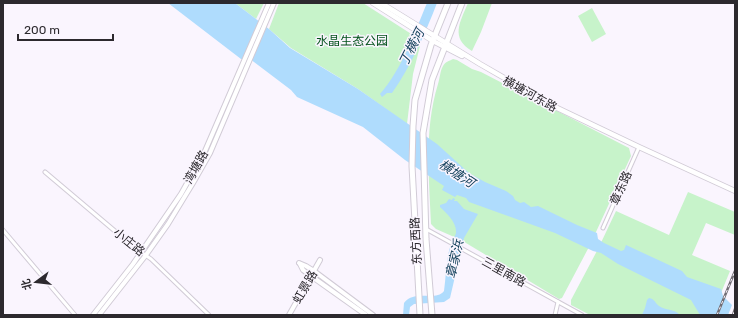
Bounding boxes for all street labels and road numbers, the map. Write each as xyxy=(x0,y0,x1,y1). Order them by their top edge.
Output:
street label: 横塘河东路 xyxy=(500,73,560,115)
street label: 湾塘路 xyxy=(181,148,211,186)
street label: 章东路 xyxy=(607,169,635,207)
street label: 东方西路 xyxy=(408,217,424,265)
street label: 小庄路 xyxy=(111,225,147,259)
street label: 三里南路 xyxy=(480,254,528,290)
street label: 虹景路 xyxy=(290,268,320,306)

